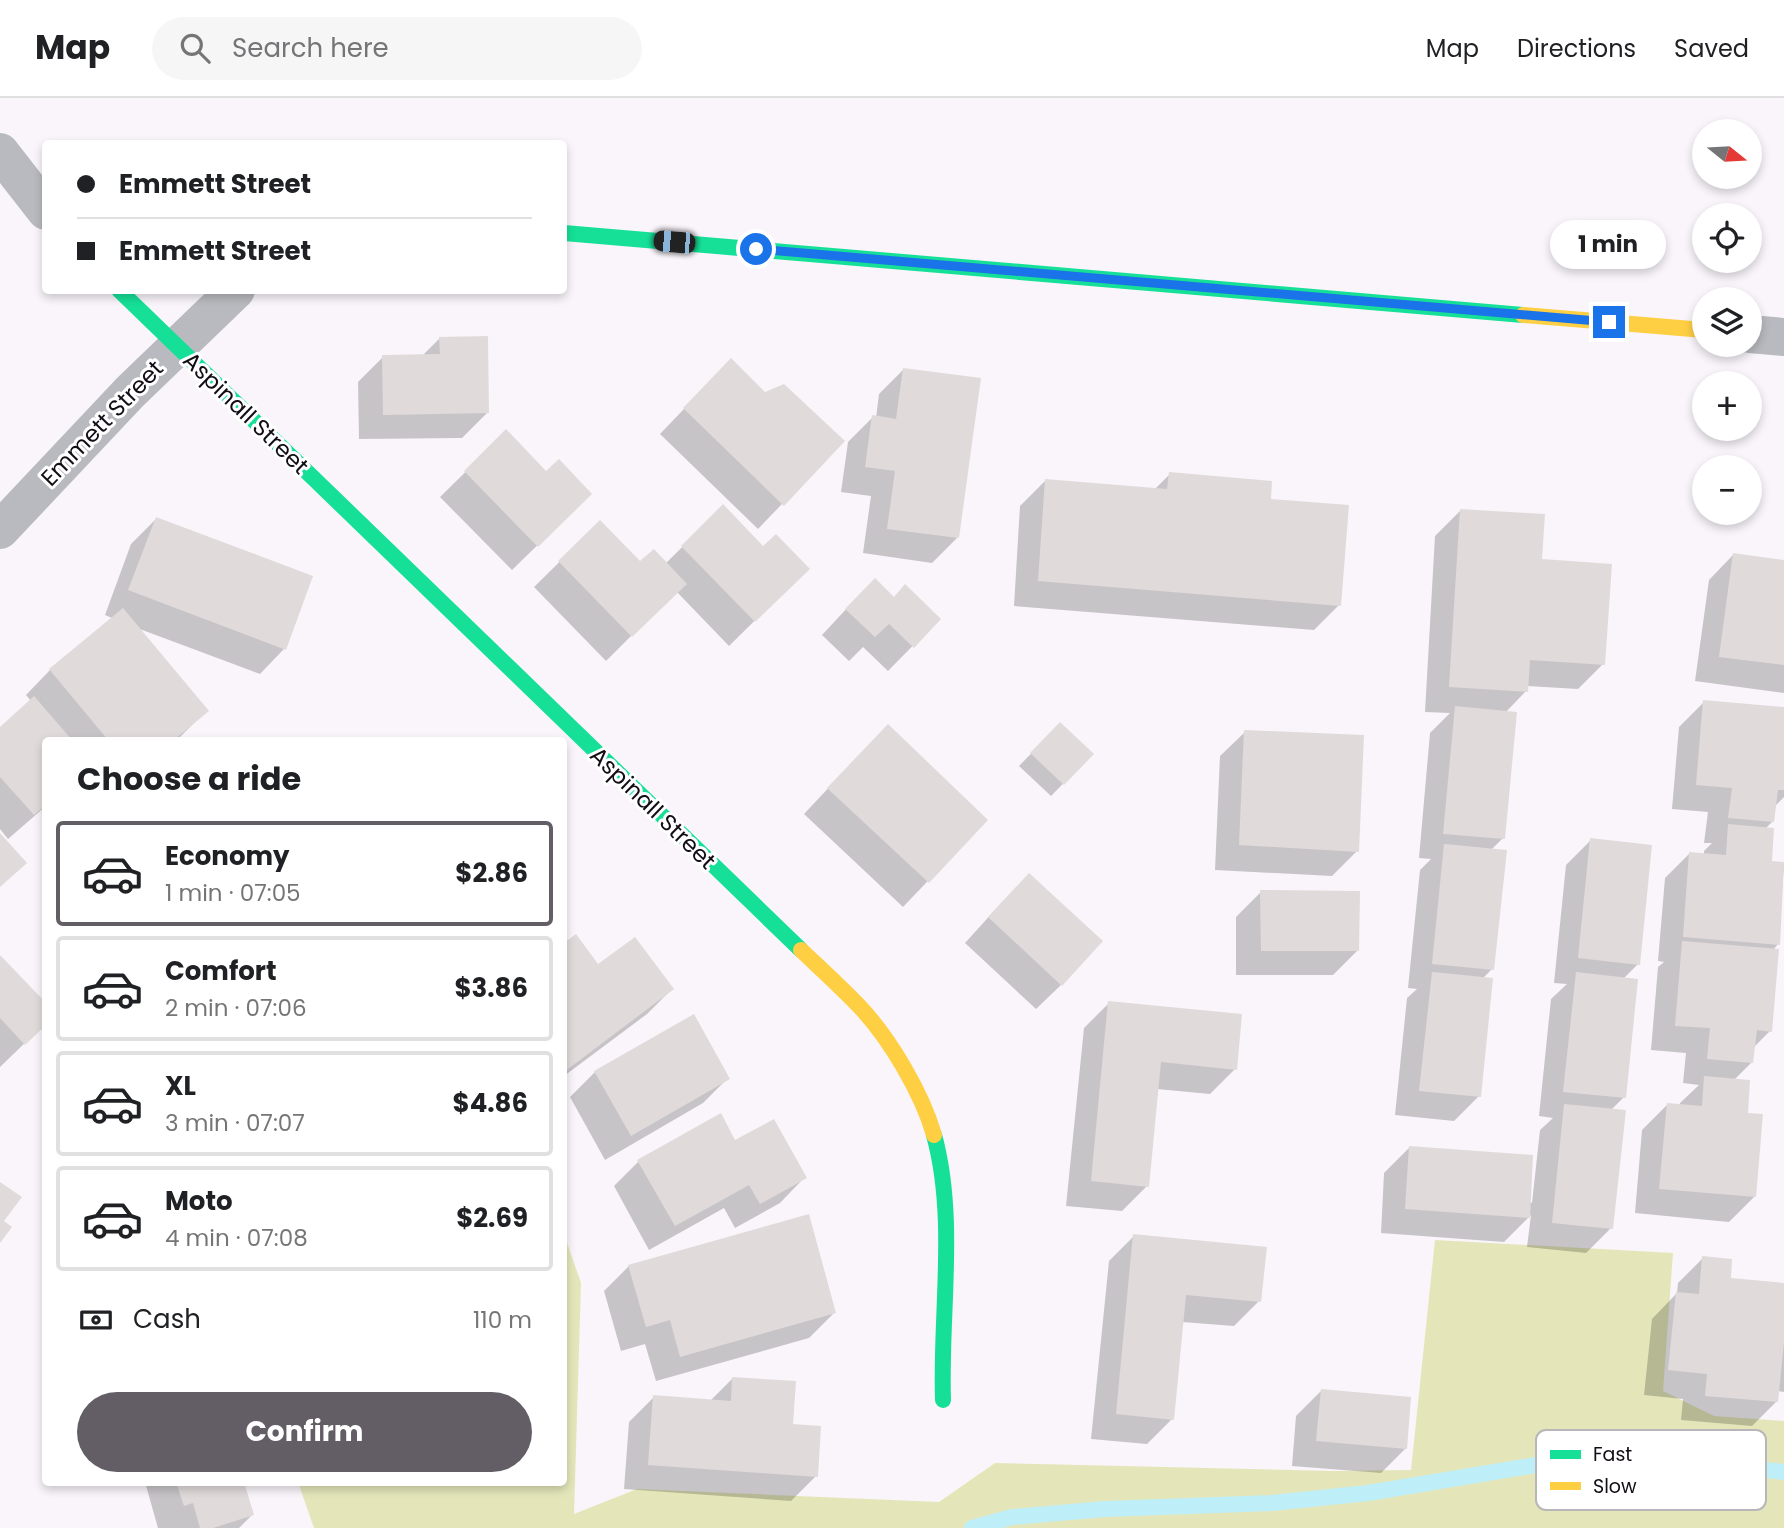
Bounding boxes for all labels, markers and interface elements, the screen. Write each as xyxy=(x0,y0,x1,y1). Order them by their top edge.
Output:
search box xyxy=(152,17,642,80)
text: Map xyxy=(35,24,110,71)
icon: search xyxy=(176,29,214,67)
text: Search here xyxy=(232,30,389,66)
text: Map xyxy=(1426,32,1479,65)
text: Directions xyxy=(1517,32,1636,65)
text: Saved xyxy=(1674,32,1749,65)
north arrow xyxy=(1692,119,1762,189)
map controls xyxy=(1692,119,1762,525)
text: Emmett Street xyxy=(119,166,311,202)
button: locate xyxy=(1692,203,1762,273)
callout: 1 min xyxy=(1551,220,1667,270)
text: 1 min xyxy=(1578,228,1638,260)
car xyxy=(653,230,696,254)
text: Emmett Street xyxy=(119,233,311,269)
route start xyxy=(740,233,772,265)
button: layers xyxy=(1692,287,1762,357)
route end xyxy=(1593,306,1625,338)
street label: Aspinall Street xyxy=(176,345,316,481)
street label: Emmett Street xyxy=(34,353,170,493)
button: + xyxy=(1692,371,1762,441)
button: − xyxy=(1692,455,1762,525)
street label: Aspinall Street xyxy=(583,740,723,876)
text: Choose a ride xyxy=(77,756,301,801)
text: Economy xyxy=(165,838,289,874)
icon: car xyxy=(81,842,144,905)
text: $2.86 xyxy=(455,855,528,891)
text: 1 min · 07:05 xyxy=(165,877,301,909)
text: Comfort xyxy=(165,953,277,989)
icon: car xyxy=(81,957,144,1020)
text: $3.86 xyxy=(454,970,528,1006)
text: 2 min · 07:06 xyxy=(165,992,307,1024)
text: XL xyxy=(165,1068,196,1104)
icon: car xyxy=(81,1072,144,1135)
text: $4.86 xyxy=(453,1085,528,1121)
text: 3 min · 07:07 xyxy=(165,1107,305,1139)
text: Moto xyxy=(165,1183,233,1219)
icon: car xyxy=(81,1187,144,1250)
text: $2.69 xyxy=(456,1200,528,1236)
text: 4 min · 07:08 xyxy=(165,1222,308,1254)
icon: cash xyxy=(77,1301,115,1339)
text: Cash xyxy=(133,1301,201,1337)
text: 110 m xyxy=(473,1304,532,1336)
button: Confirm xyxy=(77,1392,532,1472)
legend xyxy=(1536,1430,1766,1510)
text: Fast xyxy=(1593,1441,1632,1468)
text: Slow xyxy=(1593,1473,1637,1500)

